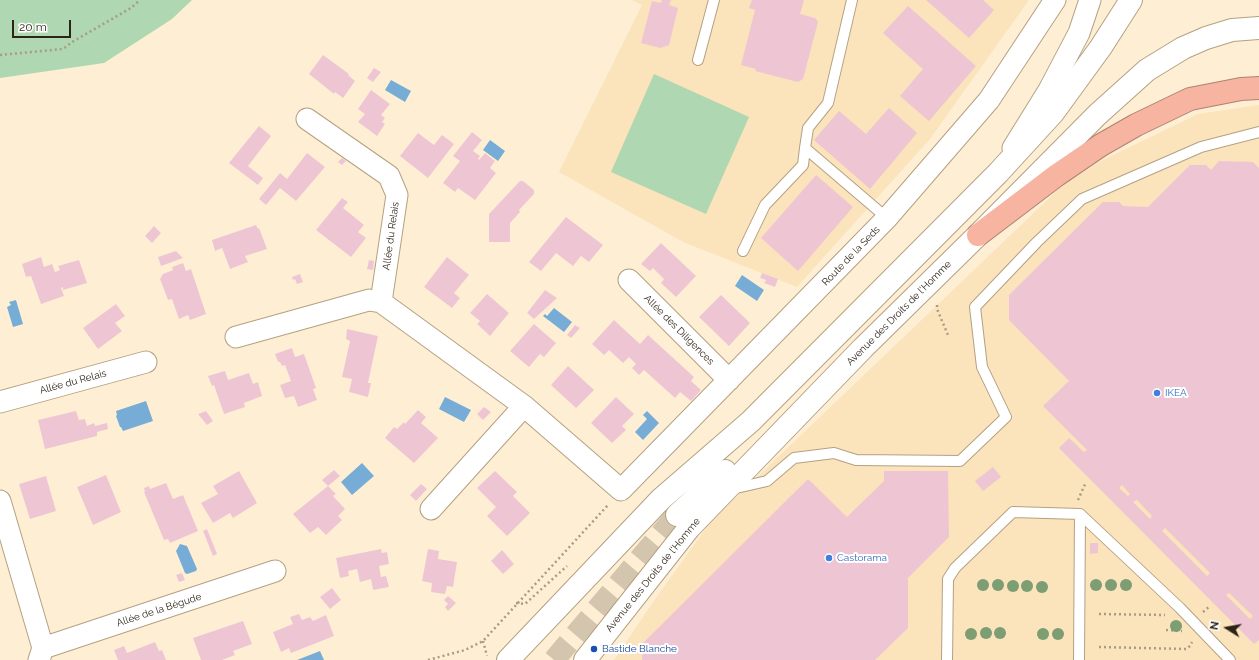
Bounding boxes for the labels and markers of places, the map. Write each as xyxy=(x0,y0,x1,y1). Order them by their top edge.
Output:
place label: IKEA xyxy=(1165,387,1187,399)
marker: IKEA xyxy=(1152,388,1162,398)
place label: Castorama xyxy=(837,552,887,564)
marker: Castorama xyxy=(824,553,834,563)
place label: Bastide Blanche xyxy=(602,643,677,655)
marker: Bastide Blanche xyxy=(589,644,599,654)

